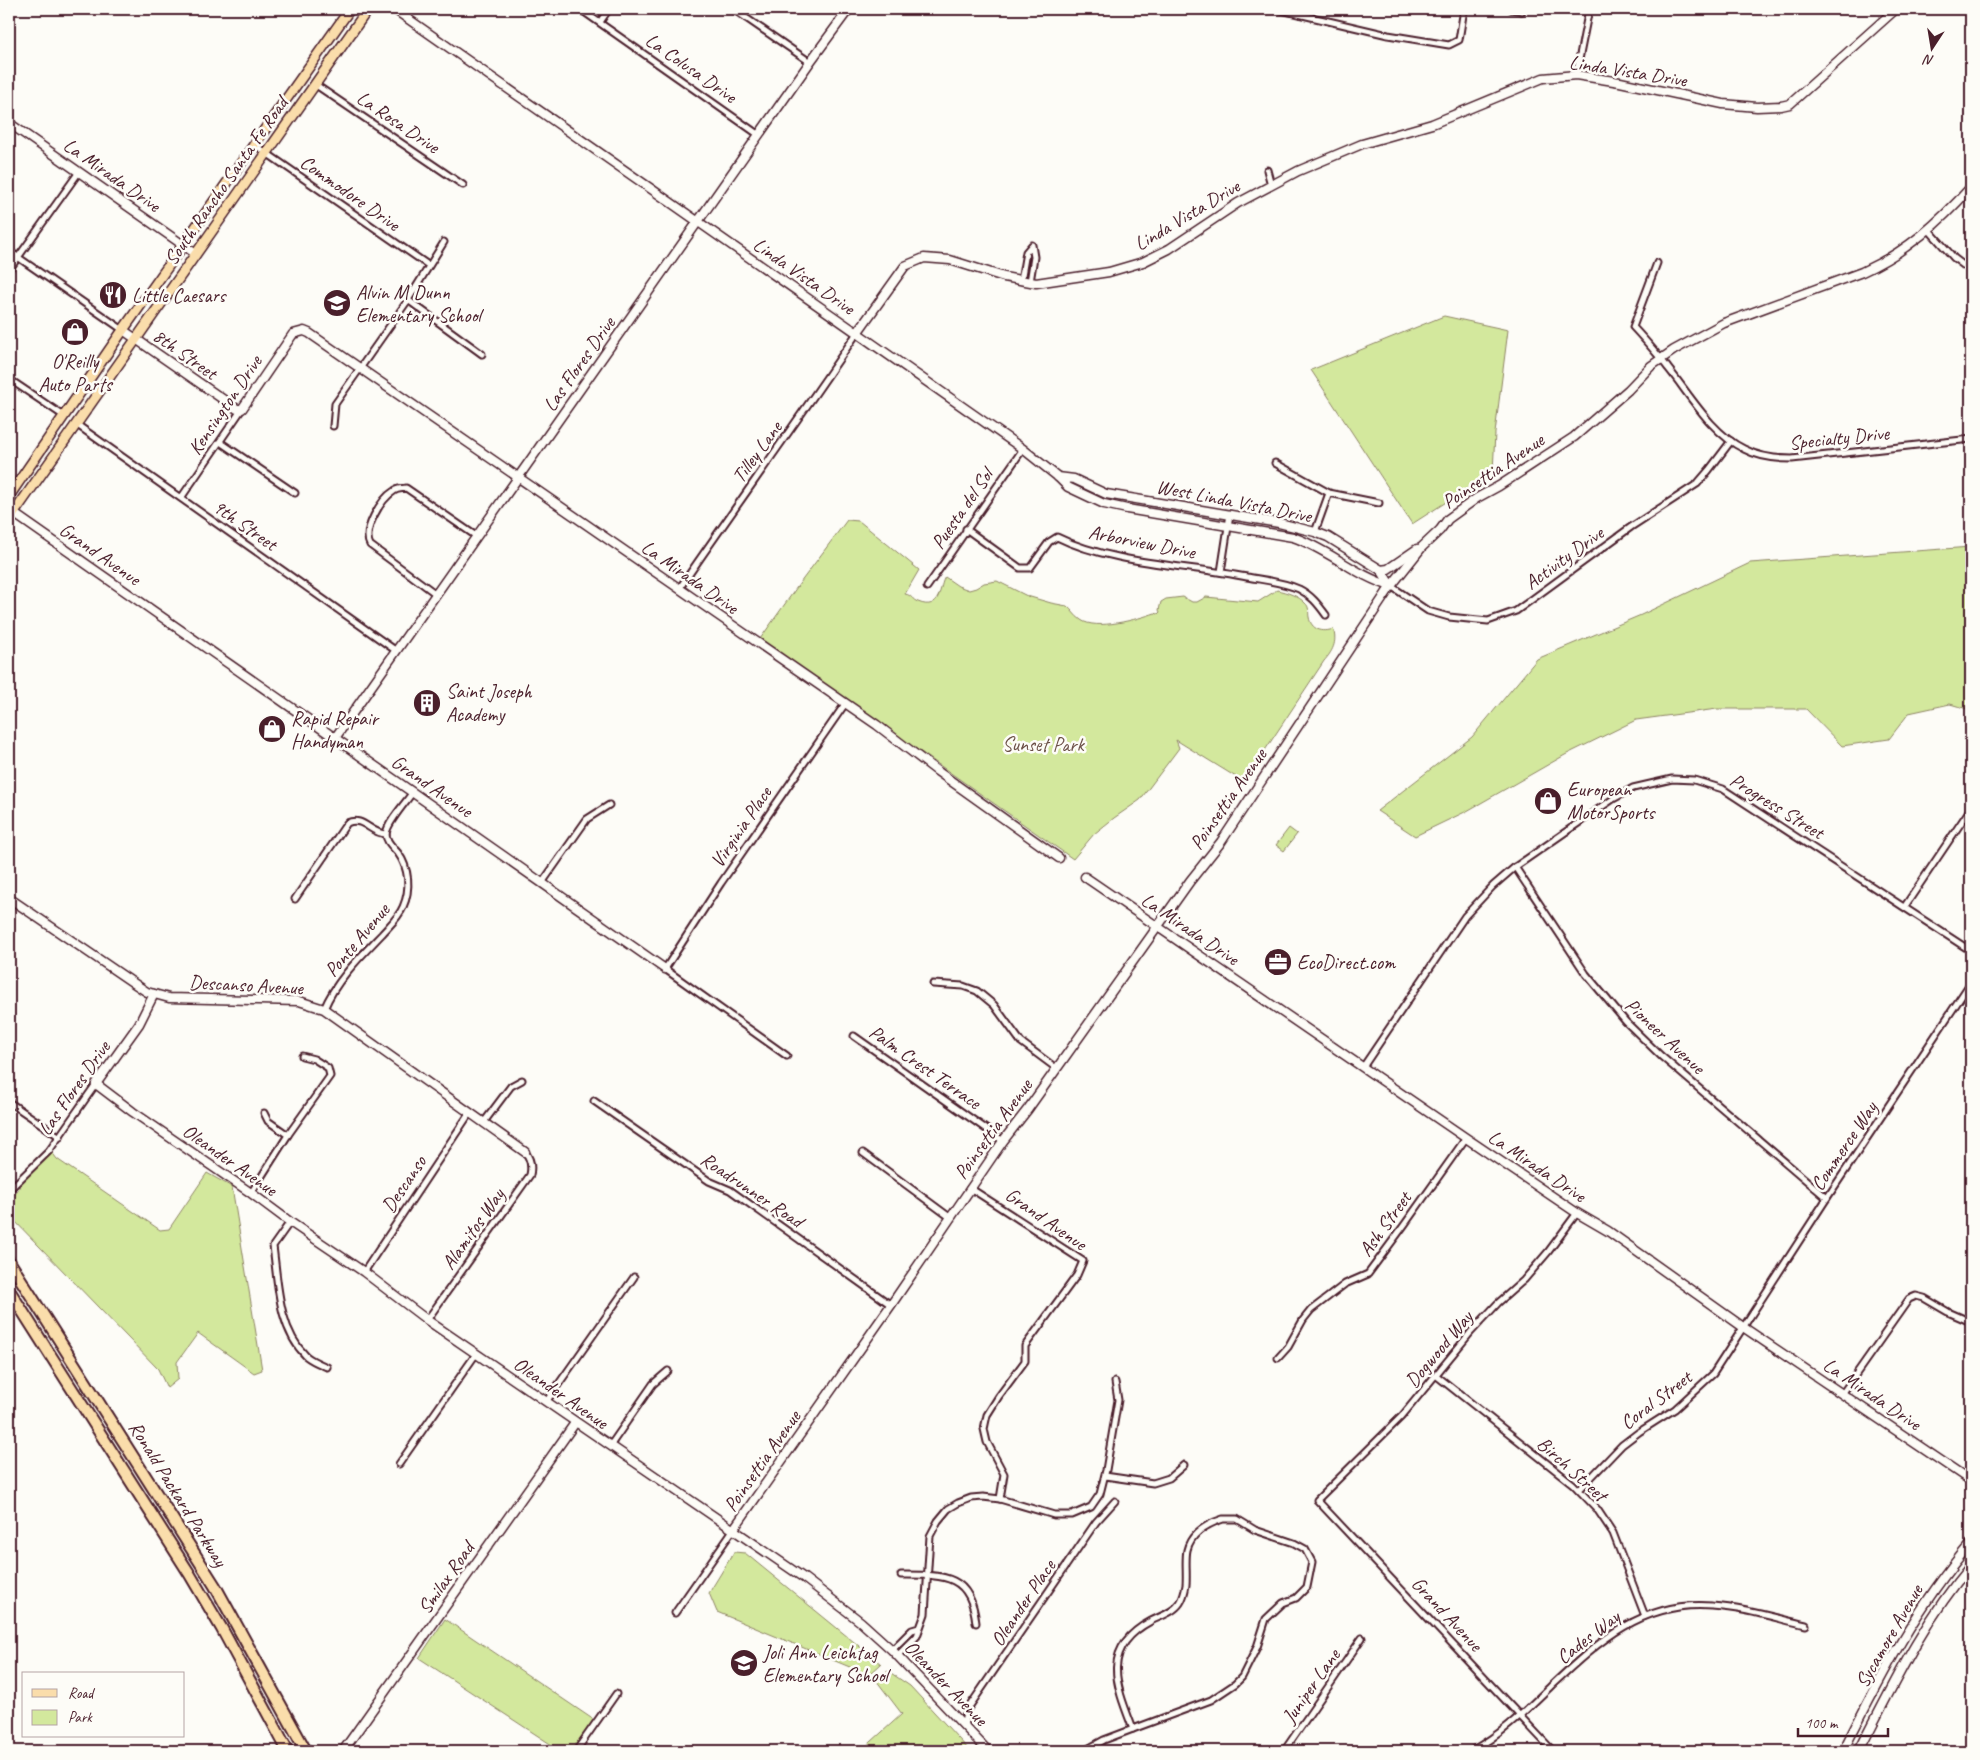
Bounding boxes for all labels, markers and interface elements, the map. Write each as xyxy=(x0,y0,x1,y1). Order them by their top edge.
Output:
north arrow xyxy=(1908,22,1958,72)
street label: La Colusa Drive xyxy=(641,27,743,109)
street label: Linda Vista Drive xyxy=(1568,49,1690,93)
text: N xyxy=(1921,51,1935,69)
street label: La Rosa Drive xyxy=(352,85,445,160)
street label: South Rancho Santa Fe Road xyxy=(159,90,295,270)
street label: La Mirada Drive xyxy=(59,132,167,218)
street label: Commodore Drive xyxy=(295,149,406,237)
street label: Linda Vista Drive xyxy=(1130,173,1245,256)
street label: Linda Vista Drive xyxy=(748,232,861,321)
restaurant icon: Little Caesars xyxy=(98,280,128,310)
place label: Alvin M Dunn Elementary School xyxy=(356,280,484,328)
place label: Little Caesars xyxy=(132,283,228,308)
school or university icon: Alvin M Dunn Elementary School xyxy=(322,288,352,318)
street label: Las Flores Drive xyxy=(537,311,622,416)
shop icon: O'Reilly Auto Parts xyxy=(60,317,90,347)
street label: 8th Street xyxy=(148,323,224,386)
place label: O'Reilly Auto Parts xyxy=(38,349,114,397)
street label: Kensington Drive xyxy=(183,349,268,460)
street label: Tilley Lane xyxy=(726,415,789,488)
street label: Specialty Drive xyxy=(1788,420,1892,456)
street label: Poinsettia Avenue xyxy=(1437,427,1550,514)
street label: Puesta del Sol xyxy=(925,461,1001,554)
street label: West Linda Vista Drive xyxy=(1154,474,1315,529)
street label: 9th Street xyxy=(208,494,284,557)
street label: Grand Avenue xyxy=(55,517,147,592)
street label: Arborview Drive xyxy=(1087,519,1199,565)
street label: Activity Drive xyxy=(1520,520,1610,595)
street label: La Mirada Drive xyxy=(637,534,745,620)
place label: Saint Joseph Academy xyxy=(446,679,533,727)
building icon: Saint Joseph Academy xyxy=(412,688,442,718)
place label: Rapid Repair Handyman xyxy=(291,706,380,754)
shop icon: Rapid Repair Handyman xyxy=(257,714,287,744)
park label: Sunset Park xyxy=(1002,732,1086,757)
street label: Poinsettia Avenue xyxy=(1184,742,1273,854)
street label: Grand Avenue xyxy=(387,749,479,824)
street label: Progress Street xyxy=(1725,767,1831,846)
place label: European MotorSports xyxy=(1567,777,1657,825)
street label: Virginia Place xyxy=(705,781,778,872)
shop icon: European MotorSports xyxy=(1533,786,1563,816)
street label: La Mirada Drive xyxy=(1136,887,1245,972)
street label: Ponte Avenue xyxy=(319,897,396,982)
office icon: EcoDirect.com xyxy=(1263,947,1293,977)
place label: EcoDirect.com xyxy=(1297,950,1397,975)
street label: Descanso Avenue xyxy=(188,970,305,1001)
street label: Pioneer Avenue xyxy=(1620,993,1711,1080)
street label: Palm Crest Terrace xyxy=(864,1019,987,1116)
street label: Las Flores Drive xyxy=(32,1035,117,1140)
street label: Poinsettia Avenue xyxy=(948,1073,1039,1184)
street label: Commerce Way xyxy=(1805,1096,1884,1195)
street label: Oleander Avenue xyxy=(178,1118,283,1203)
street label: La Mirada Drive xyxy=(1483,1124,1592,1209)
street label: Roadrunner Road xyxy=(696,1147,811,1235)
street label: Descanso xyxy=(376,1150,433,1217)
street label: Grand Avenue xyxy=(1001,1182,1093,1257)
street label: Alamitos Way xyxy=(436,1183,511,1274)
street label: Ash Street xyxy=(1353,1185,1418,1261)
street label: Dogwood Way xyxy=(1400,1304,1480,1393)
street label: Oleander Avenue xyxy=(509,1351,614,1436)
street label: La Mirada Drive xyxy=(1818,1352,1927,1437)
street label: Coral Street xyxy=(1615,1364,1699,1435)
street label: Poinsettia Avenue xyxy=(718,1404,807,1516)
street label: Ronald Packard Parkway xyxy=(123,1417,233,1572)
street label: Birch Street xyxy=(1532,1431,1615,1509)
street label: Smilax Road xyxy=(412,1535,482,1619)
street label: Oleander Place xyxy=(985,1554,1062,1651)
street label: Grand Avenue xyxy=(1406,1571,1489,1658)
street label: Sycamore Avenue xyxy=(1849,1579,1929,1692)
street label: Cades Way xyxy=(1551,1603,1626,1670)
street label: Oleander Avenue xyxy=(899,1635,994,1732)
place label: Joli Ann Leichtag Elementary School xyxy=(762,1640,891,1688)
street label: Juniper Lane xyxy=(1276,1643,1346,1729)
school or university icon: Joli Ann Leichtag Elementary School xyxy=(729,1648,759,1678)
legend xyxy=(22,1672,185,1738)
text: Road xyxy=(68,1684,95,1703)
scale bar xyxy=(1798,1705,1888,1737)
text: Park xyxy=(68,1708,93,1727)
text: 100 m xyxy=(1805,1714,1839,1733)

